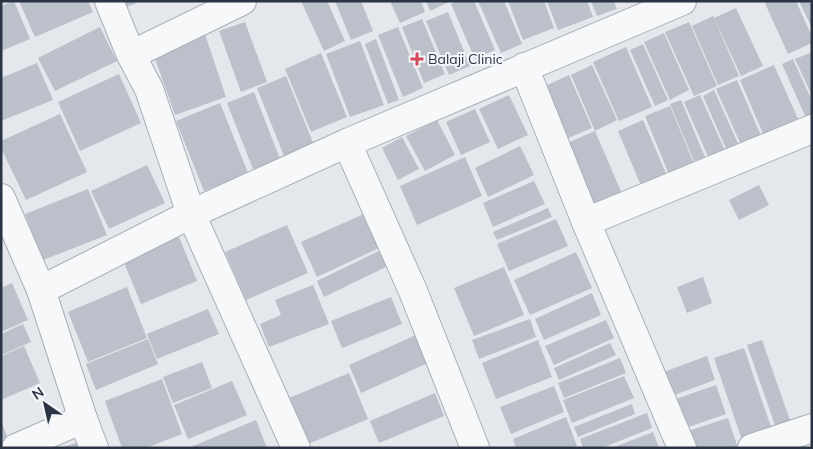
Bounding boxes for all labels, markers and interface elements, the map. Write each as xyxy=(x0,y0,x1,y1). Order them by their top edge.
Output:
place label: Balaji Clinic xyxy=(428,50,503,68)
marker: Balaji Clinic xyxy=(410,52,424,66)
north arrow xyxy=(20,379,70,429)
text: N xyxy=(28,383,47,404)

